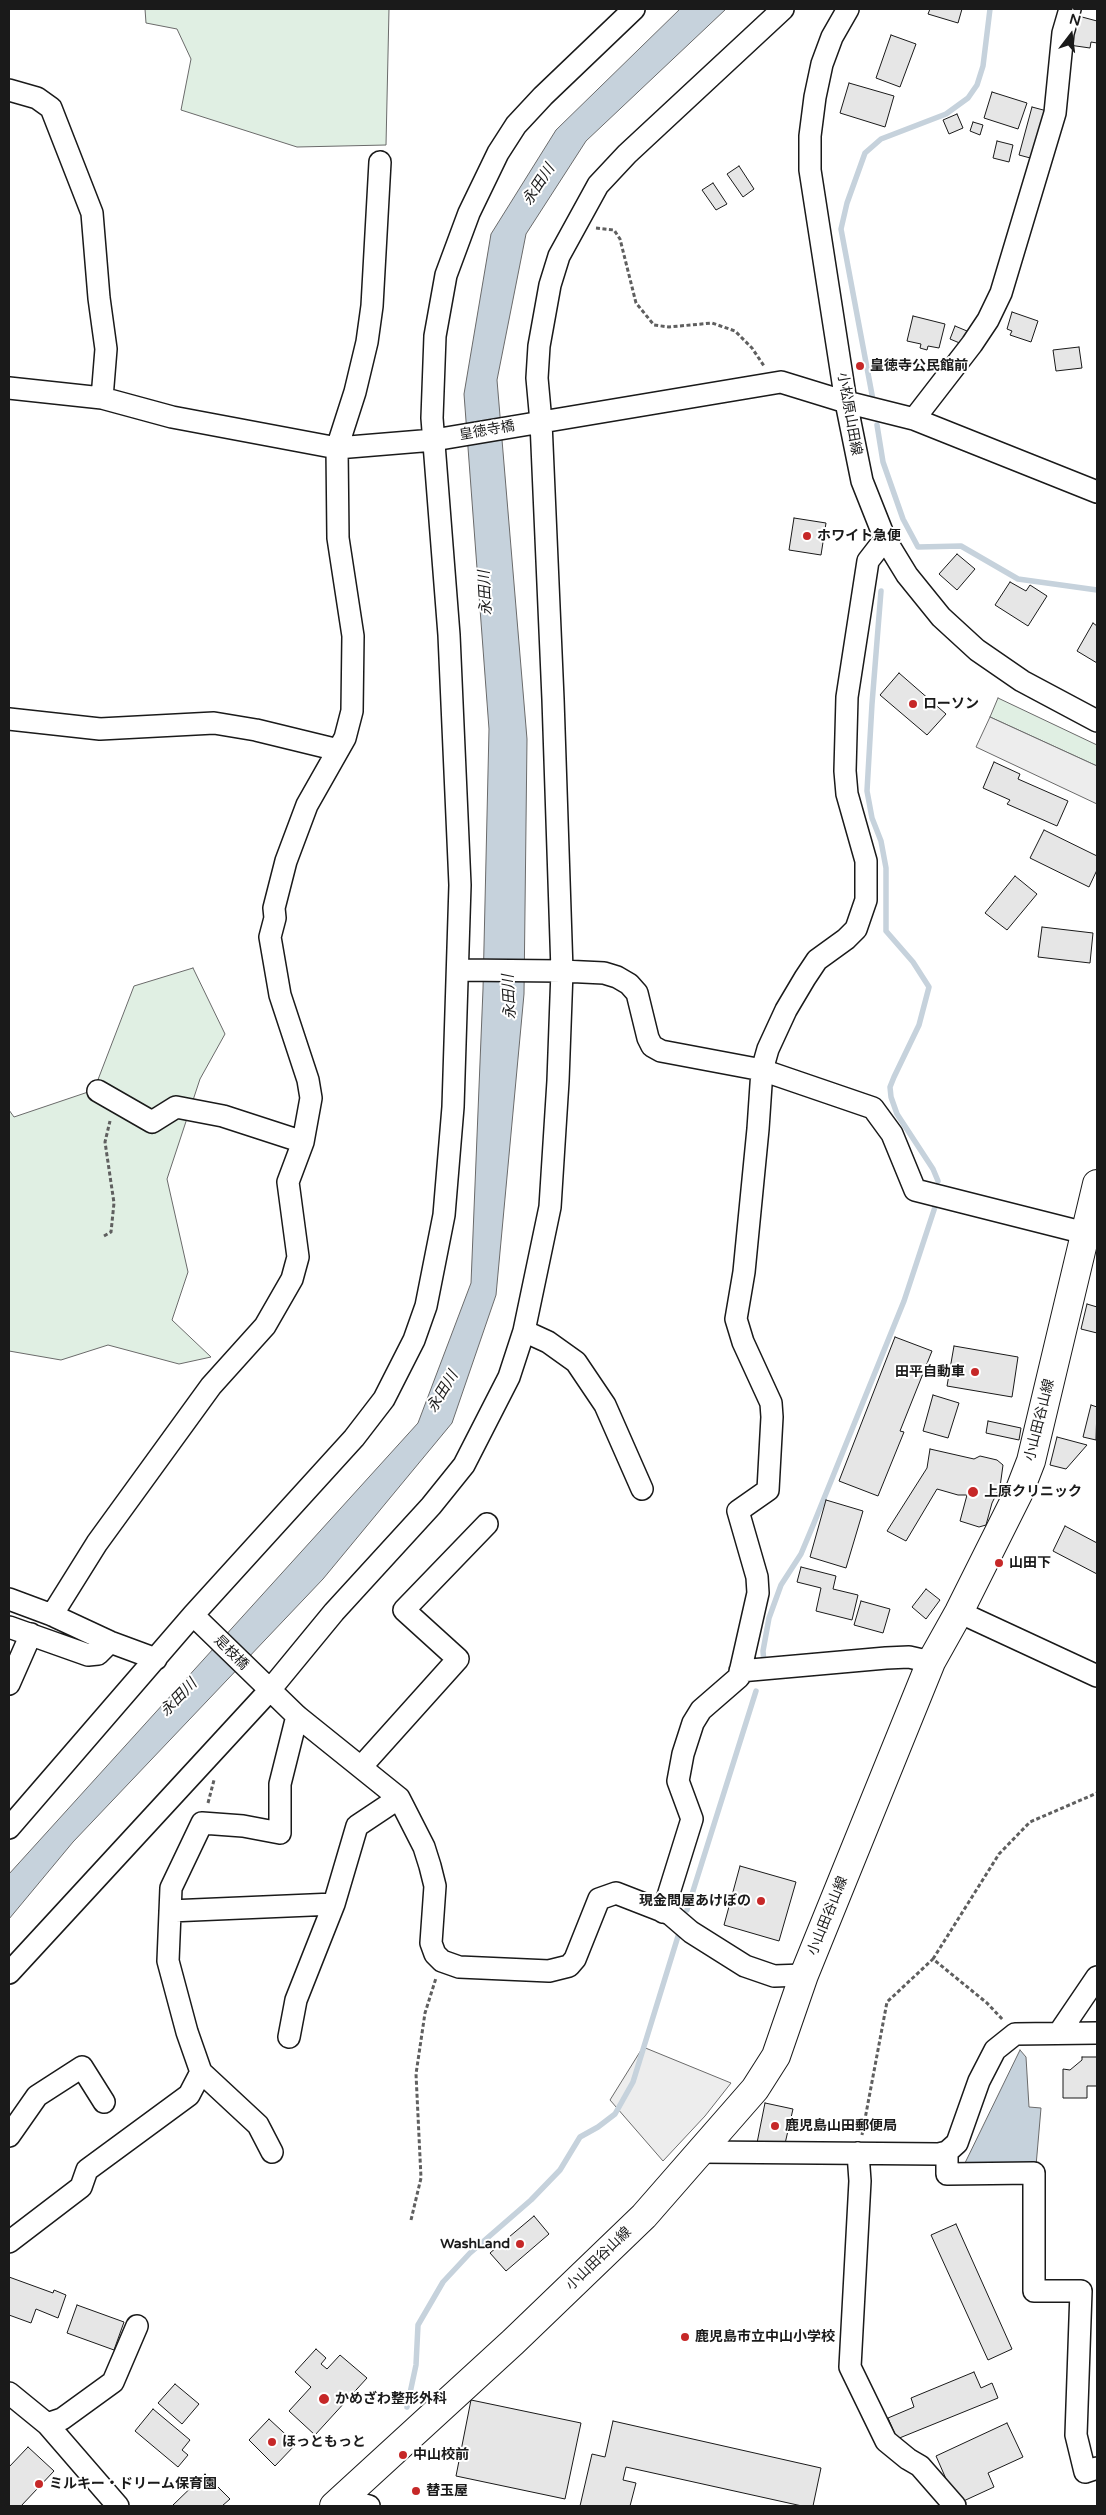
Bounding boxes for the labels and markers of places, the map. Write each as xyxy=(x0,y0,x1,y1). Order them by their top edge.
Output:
place label: 皇徳寺公民館前 xyxy=(870,358,968,374)
marker: 皇徳寺公民館前 xyxy=(854,360,866,372)
place label: ホワイト急便 xyxy=(817,528,901,544)
marker: ホワイト急便 xyxy=(801,530,813,542)
place label: ローソン xyxy=(923,696,979,712)
marker: ローソン xyxy=(907,698,919,710)
place label: 田平自動車 xyxy=(895,1364,965,1380)
marker: 田平自動車 xyxy=(969,1366,981,1378)
place label: 上原クリニック xyxy=(984,1484,1082,1500)
marker: 上原クリニック xyxy=(966,1485,980,1499)
place label: 山田下 xyxy=(1009,1555,1051,1571)
marker: 山田下 xyxy=(993,1557,1005,1569)
place label: 現金問屋あけぼの xyxy=(639,1893,751,1909)
marker: 現金問屋あけぼの xyxy=(755,1895,767,1907)
place label: 鹿児島山田郵便局 xyxy=(785,2118,897,2134)
marker: 鹿児島山田郵便局 xyxy=(769,2120,781,2132)
place label: WashLand xyxy=(440,2236,510,2252)
marker: WashLand xyxy=(514,2238,526,2250)
place label: 鹿児島市立中山小学校 xyxy=(695,2329,835,2345)
marker: 鹿児島市立中山小学校 xyxy=(679,2331,691,2343)
place label: かめざわ整形外科 xyxy=(335,2391,447,2407)
marker: かめざわ整形外科 xyxy=(317,2392,331,2406)
place label: ほっともっと xyxy=(282,2434,366,2450)
marker: ほっともっと xyxy=(266,2436,278,2448)
place label: 中山校前 xyxy=(413,2447,469,2463)
marker: 中山校前 xyxy=(397,2449,409,2461)
place label: ミルキー・ドリーム保育園 xyxy=(49,2476,217,2492)
marker: ミルキー・ドリーム保育園 xyxy=(33,2478,45,2490)
place label: 替玉屋 xyxy=(426,2483,468,2499)
marker: 替玉屋 xyxy=(410,2485,422,2497)

